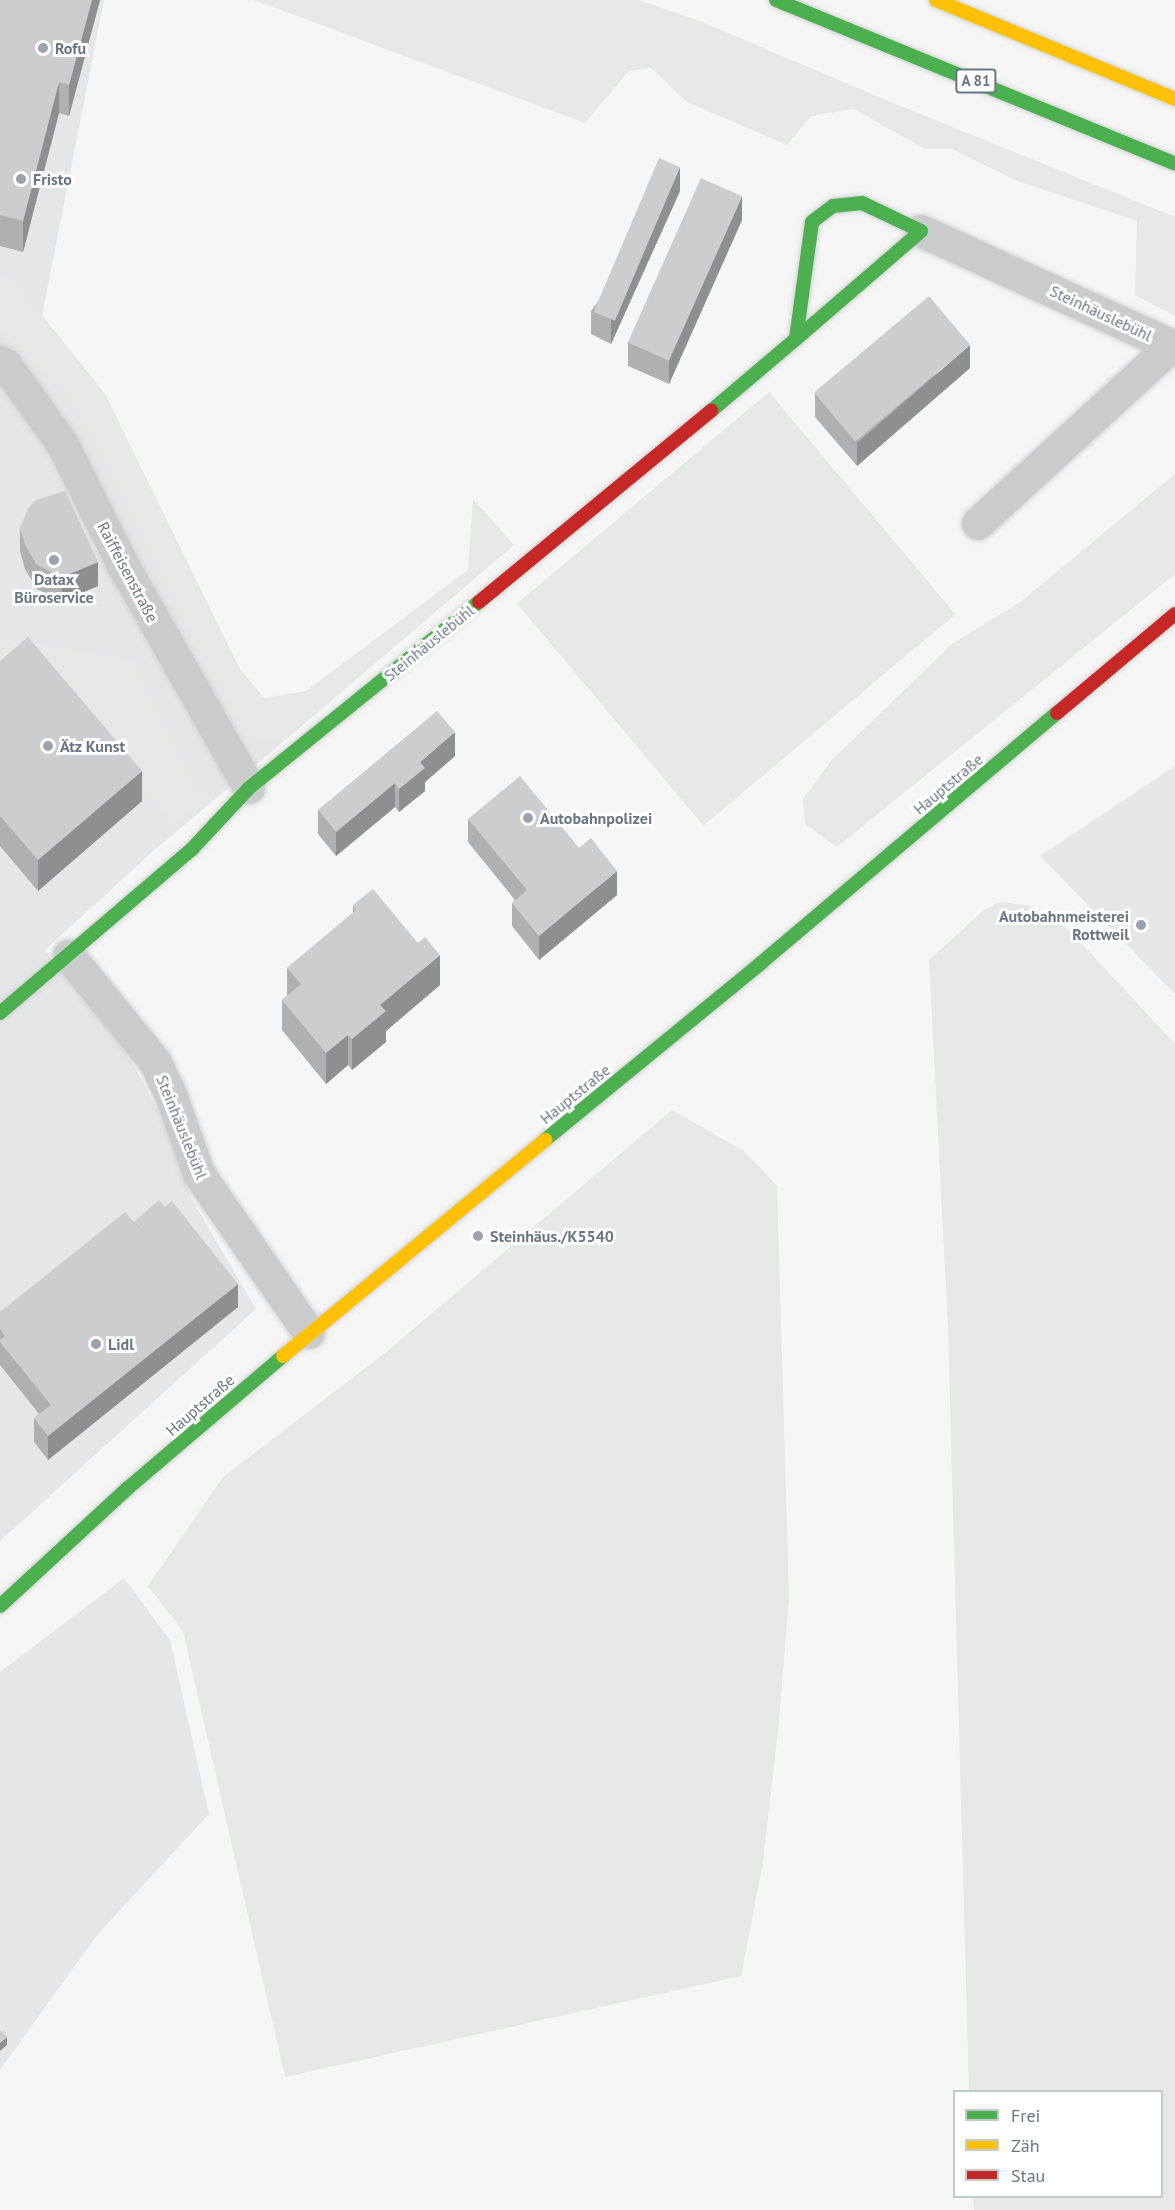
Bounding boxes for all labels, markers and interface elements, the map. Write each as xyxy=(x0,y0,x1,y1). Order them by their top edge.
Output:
place label: Rofu xyxy=(55,38,86,58)
marker: Rofu xyxy=(36,41,50,55)
road number: A 81 xyxy=(955,69,997,93)
place label: Fristo xyxy=(33,169,72,189)
marker: Fristo xyxy=(14,172,28,186)
street label: Steinhäuslebühl xyxy=(1047,281,1155,345)
street label: Raiffeisenstraße xyxy=(94,519,162,625)
marker: Datax Büroservice xyxy=(47,553,61,567)
place label: Datax Büroservice xyxy=(14,569,94,607)
street label: Steinhäuslebühl xyxy=(380,601,478,685)
place label: Ätz Kunst xyxy=(60,736,125,756)
marker: Ätz Kunst xyxy=(41,739,55,753)
street label: Hauptstraße xyxy=(909,749,987,819)
place label: Autobahnpolizei xyxy=(540,808,652,828)
marker: Autobahnpolizei xyxy=(521,811,535,825)
place label: Autobahnmeisterei Rottweil xyxy=(999,906,1129,944)
marker: Autobahnmeisterei Rottweil xyxy=(1134,918,1148,932)
street label: Hauptstraße xyxy=(536,1060,614,1128)
street label: Steinhäuslebühl xyxy=(152,1072,212,1182)
place label: Steinhäus./K5540 xyxy=(490,1226,614,1246)
marker: Steinhäus./K5540 xyxy=(471,1229,485,1243)
place label: Lidl xyxy=(108,1334,134,1354)
marker: Lidl xyxy=(89,1337,103,1351)
street label: Hauptstraße xyxy=(162,1370,238,1440)
legend xyxy=(953,2090,1163,2198)
text: Frei xyxy=(1011,2104,1040,2127)
text: Zäh xyxy=(1011,2134,1040,2157)
text: Stau xyxy=(1011,2164,1045,2187)

